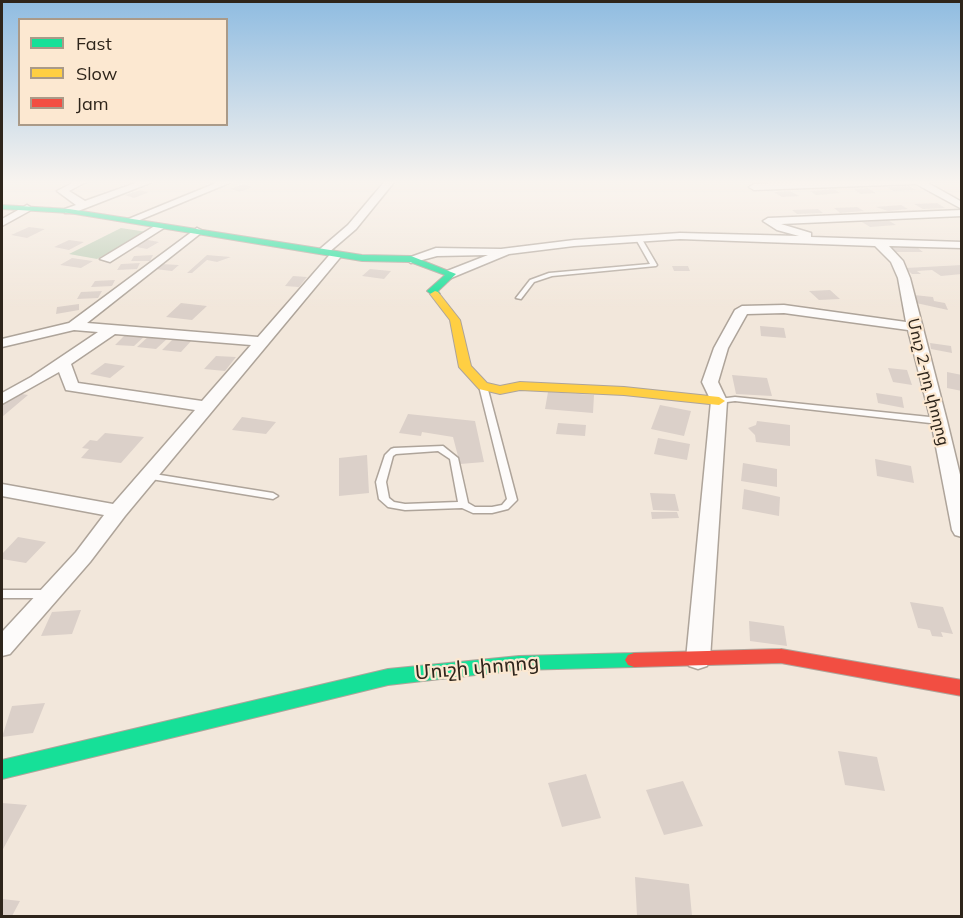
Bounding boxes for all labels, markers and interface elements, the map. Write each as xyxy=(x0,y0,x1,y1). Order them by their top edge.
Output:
legend xyxy=(18,18,228,126)
text: Fast xyxy=(76,32,112,55)
text: Slow xyxy=(76,62,117,85)
text: Jam xyxy=(76,92,109,115)
street label: Մուշ 2-րդ փողոց xyxy=(903,316,953,448)
street label: Մուշի փողոց xyxy=(414,651,540,685)

